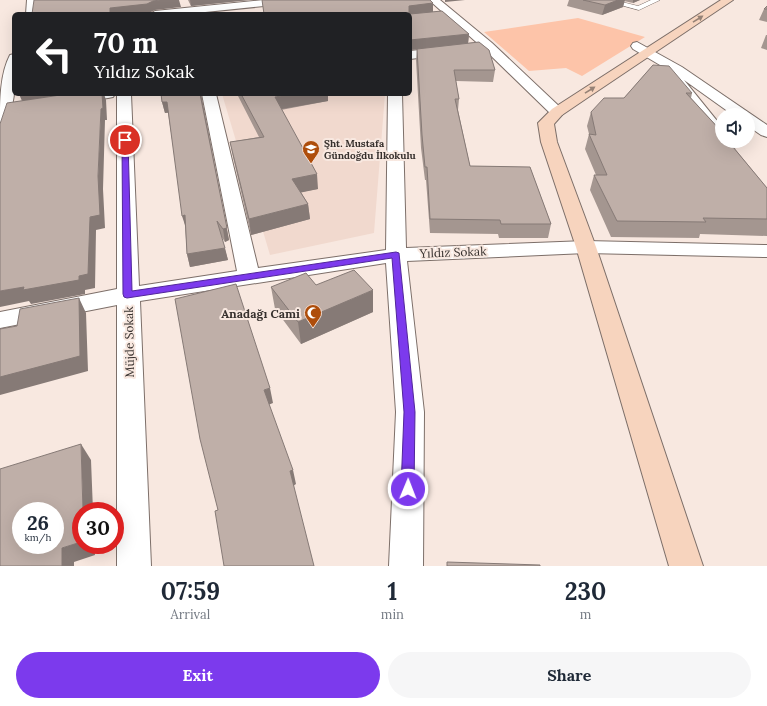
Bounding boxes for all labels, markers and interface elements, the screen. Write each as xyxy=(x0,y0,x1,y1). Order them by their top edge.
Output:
one-way arrow xyxy=(693,15,703,23)
text: 70 m xyxy=(94,25,158,61)
icon: left xyxy=(28,28,80,80)
text: Yıldız Sokak xyxy=(94,60,194,83)
one-way arrow xyxy=(584,87,596,94)
map controls xyxy=(715,108,755,148)
button: sound xyxy=(715,108,755,148)
pin xyxy=(108,123,142,157)
icon: arrive xyxy=(114,129,136,151)
place label: Şht. Mustafa Gündoğdu İlkokulu xyxy=(324,137,416,162)
school or university icon: Şht. Mustafa Gündoğdu İlkokulu xyxy=(301,139,321,164)
street label: Yıldız Sokak xyxy=(418,243,487,261)
mosque icon: Anadağı Cami xyxy=(303,303,323,328)
street label: Müjde Sokak xyxy=(121,306,137,378)
place label: Anadağı Cami xyxy=(221,306,300,321)
position arrow xyxy=(387,468,429,510)
speed limit sign: 30 xyxy=(72,502,124,554)
text: 26 xyxy=(27,510,49,535)
text: km/h xyxy=(24,531,52,544)
text: 07:59 xyxy=(161,576,220,607)
text: 1 xyxy=(388,576,397,607)
text: 230 xyxy=(565,576,606,607)
text: Arrival xyxy=(171,606,210,623)
text: min xyxy=(381,606,404,623)
text: m xyxy=(580,606,591,623)
button: Exit xyxy=(16,652,380,698)
button: Share xyxy=(388,652,751,698)

